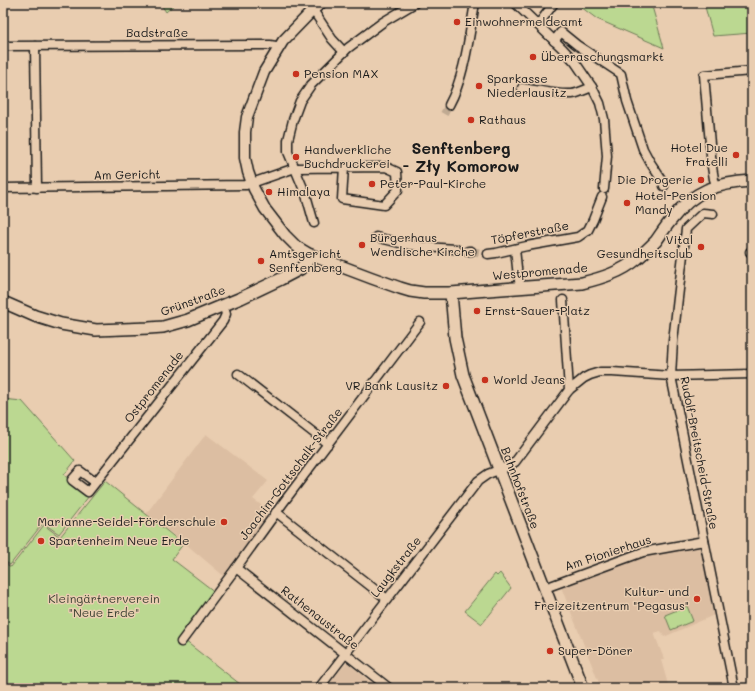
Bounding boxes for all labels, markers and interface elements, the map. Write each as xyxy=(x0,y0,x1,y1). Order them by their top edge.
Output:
place label: Einwohnermeldeamt xyxy=(465,13,583,29)
marker: Einwohnermeldeamt xyxy=(452,17,462,27)
street label: Badstraße xyxy=(126,24,188,40)
place label: Überraschungsmarkt xyxy=(541,48,664,64)
marker: Überraschungsmarkt xyxy=(528,52,538,62)
place label: Pension MAX xyxy=(304,65,378,81)
marker: Pension MAX xyxy=(291,69,301,79)
place label: Sparkasse Niederlausitz xyxy=(487,70,567,100)
marker: Sparkasse Niederlausitz xyxy=(474,81,484,91)
place label: Rathaus xyxy=(479,111,526,127)
marker: Rathaus xyxy=(466,115,476,125)
district label: Senftenberg - Zły Komorow xyxy=(402,137,520,176)
place label: Hotel Due Fratelli xyxy=(671,139,728,169)
place label: Handwerkliche Buchdruckerei xyxy=(304,141,391,171)
marker: Hotel Due Fratelli xyxy=(731,150,741,160)
marker: Handwerkliche Buchdruckerei xyxy=(291,152,301,162)
street label: Am Gericht xyxy=(93,165,161,183)
place label: Die Drogerie xyxy=(617,171,693,187)
place label: Peter-Paul-Kirche xyxy=(380,175,486,191)
marker: Die Drogerie xyxy=(696,175,706,185)
marker: Peter-Paul-Kirche xyxy=(367,179,377,189)
place label: Himalaya xyxy=(277,183,331,199)
marker: Himalaya xyxy=(264,187,274,197)
place label: Hotel-Pension Mandy xyxy=(635,187,716,217)
marker: Hotel-Pension Mandy xyxy=(622,198,632,208)
street label: Töpferstraße xyxy=(490,217,570,247)
place label: Bürgerhaus Wendische Kirche xyxy=(370,229,475,259)
place label: Vital Gesundheitsclub xyxy=(597,231,693,261)
marker: Bürgerhaus Wendische Kirche xyxy=(357,240,367,250)
marker: Vital Gesundheitsclub xyxy=(696,242,706,252)
place label: Amtsgericht Senftenberg xyxy=(269,245,342,275)
marker: Amtsgericht Senftenberg xyxy=(256,256,266,266)
street label: Westpromenade xyxy=(492,259,588,283)
street label: Grünstraße xyxy=(158,281,227,319)
place label: Ernst-Sauer-Platz xyxy=(485,302,590,318)
marker: Ernst-Sauer-Platz xyxy=(472,306,482,316)
street label: Ostpromenade xyxy=(120,347,186,426)
place label: World Jeans xyxy=(493,371,565,387)
marker: World Jeans xyxy=(480,375,490,385)
street label: Rudolf-Breitscheid-Straße xyxy=(677,375,723,531)
place label: VR Bank Lausitz xyxy=(345,377,438,393)
marker: VR Bank Lausitz xyxy=(441,381,451,391)
street label: Joachim-Gottschalk-Straße xyxy=(235,404,345,543)
street label: Bahnhofstraße xyxy=(498,444,544,531)
place label: Marianne-Seidel-Förderschule xyxy=(37,513,216,529)
marker: Marianne-Seidel-Förderschule xyxy=(219,517,229,527)
street label: Am Pionierhaus xyxy=(562,530,653,574)
place label: Spartenheim Neue Erde xyxy=(49,532,189,548)
street label: Laugkstraße xyxy=(366,533,424,600)
marker: Spartenheim Neue Erde xyxy=(36,536,46,546)
street label: Rathenaustraße xyxy=(278,582,363,653)
place label: Kultur- und Freizeitzentrum "Pegasus" xyxy=(534,583,689,613)
park label: Kleingärtnerverein "Neue Erde" xyxy=(48,590,160,620)
marker: Kultur- und Freizeitzentrum "Pegasus" xyxy=(692,594,702,604)
place label: Super-Döner xyxy=(558,642,633,658)
marker: Super-Döner xyxy=(545,646,555,656)

